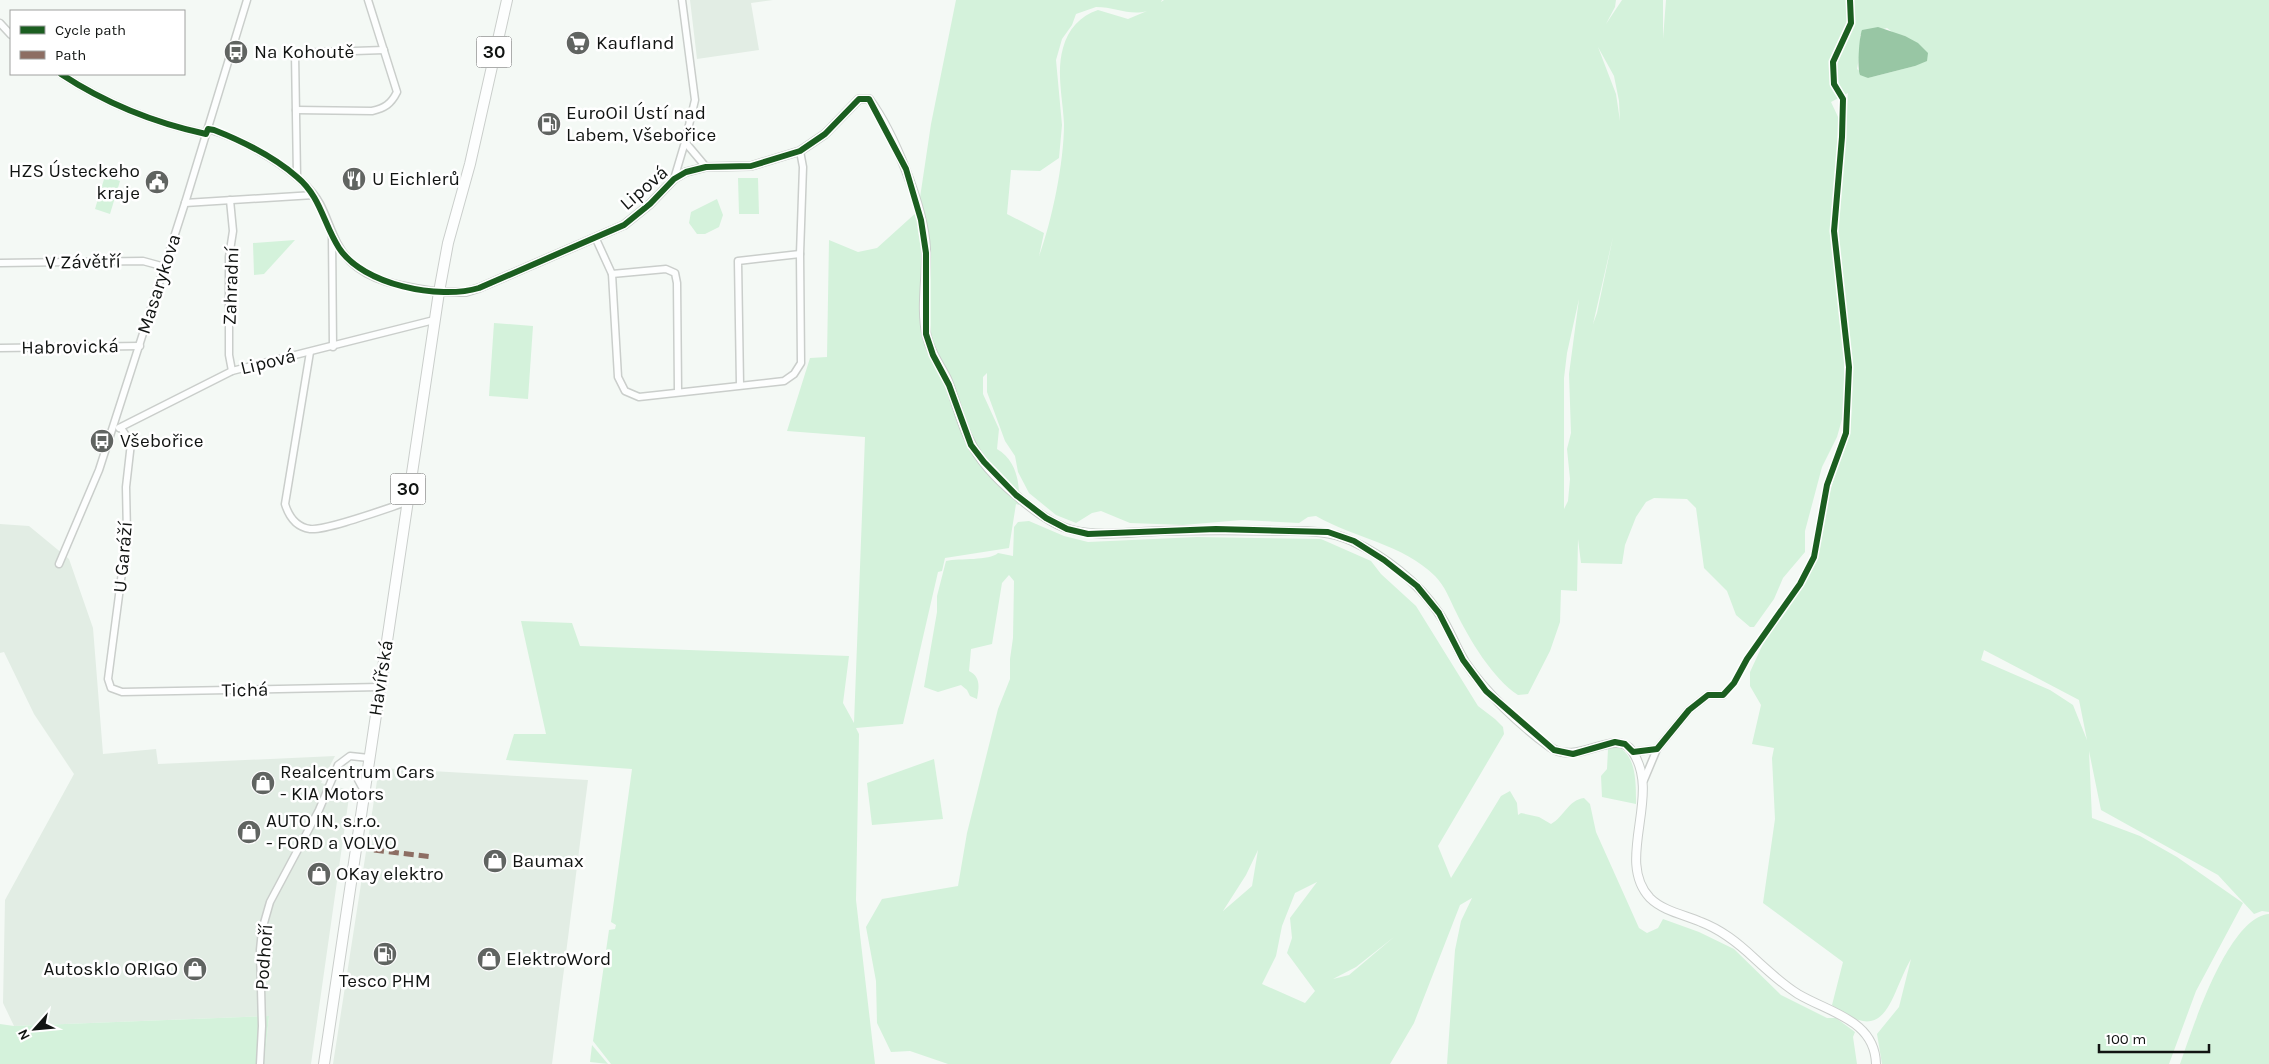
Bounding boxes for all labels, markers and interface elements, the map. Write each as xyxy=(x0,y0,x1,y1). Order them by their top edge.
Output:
legend xyxy=(10,10,185,75)
text: Cycle path xyxy=(55,21,126,39)
supermarket icon: Kaufland xyxy=(565,30,591,56)
place label: Kaufland xyxy=(596,32,675,54)
road number: 30 xyxy=(476,36,512,68)
bus stop icon: Na Kohoutě xyxy=(223,39,249,65)
place label: Na Kohoutě xyxy=(254,41,354,63)
text: Path xyxy=(55,46,86,64)
place label: EuroOil Ústí nad Labem, Všebořice xyxy=(566,101,716,146)
fuel station icon: EuroOil Ústí nad Labem, Všebořice xyxy=(536,111,562,137)
place label: HZS Ústeckeho kraje xyxy=(9,159,140,204)
street label: Lipová xyxy=(616,161,672,215)
restaurant icon: U Eichlerů xyxy=(341,166,367,192)
place label: U Eichlerů xyxy=(372,168,460,190)
public building icon: HZS Ústeckeho kraje xyxy=(144,169,170,195)
street label: Masarykova xyxy=(132,231,186,337)
street label: Zahradní xyxy=(219,246,243,326)
street label: V Závětří xyxy=(45,250,121,274)
street label: Habrovická xyxy=(21,335,119,359)
street label: Lipová xyxy=(238,345,298,379)
bus stop icon: Všebořice xyxy=(89,428,115,454)
place label: Všebořice xyxy=(120,430,204,452)
road number: 30 xyxy=(390,474,426,504)
street label: U Garáží xyxy=(109,520,137,594)
street label: Havířská xyxy=(364,639,398,717)
street label: Tichá xyxy=(221,679,269,701)
place label: Realcentrum Cars - KIA Motors xyxy=(280,761,435,805)
shop icon: Realcentrum Cars - KIA Motors xyxy=(250,770,276,796)
place label: AUTO IN, s.r.o. - FORD a VOLVO xyxy=(266,810,397,854)
shop icon: AUTO IN, s.r.o. - FORD a VOLVO xyxy=(236,819,262,845)
shop icon: Baumax xyxy=(482,848,508,874)
place label: Baumax xyxy=(512,850,584,872)
shop icon: OKay elektro xyxy=(306,861,332,887)
place label: OKay elektro xyxy=(336,863,444,885)
street label: Podhoří xyxy=(251,923,277,991)
fuel station icon: Tesco PHM xyxy=(372,941,398,967)
shop icon: ElektroWord xyxy=(476,946,502,972)
place label: ElektroWord xyxy=(506,948,611,970)
shop icon: Autosklo ORIGO xyxy=(182,956,208,982)
place label: Autosklo ORIGO xyxy=(43,958,178,980)
place label: Tesco PHM xyxy=(339,970,431,992)
north arrow xyxy=(10,1004,60,1054)
scale bar xyxy=(2099,1022,2209,1054)
text: N xyxy=(14,1026,34,1043)
text: 100 m xyxy=(2106,1030,2146,1048)

